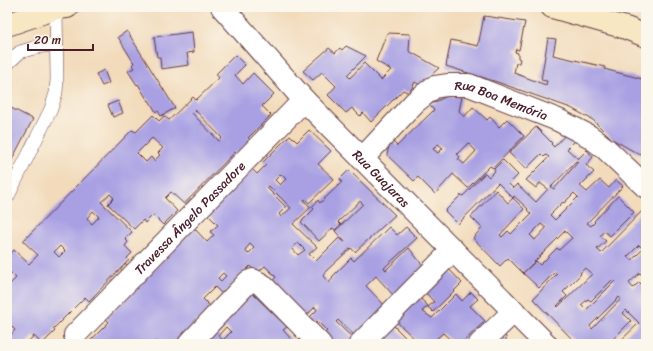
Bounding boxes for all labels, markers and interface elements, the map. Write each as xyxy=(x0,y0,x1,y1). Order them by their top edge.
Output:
scale bar xyxy=(28,26,93,52)
text: 20 m xyxy=(34,29,61,51)
street label: Rua Boa Memória xyxy=(454,74,552,127)
street label: Rua Guajaras xyxy=(347,144,416,213)
street label: Travessa Ângelo Passadore xyxy=(128,155,251,280)

